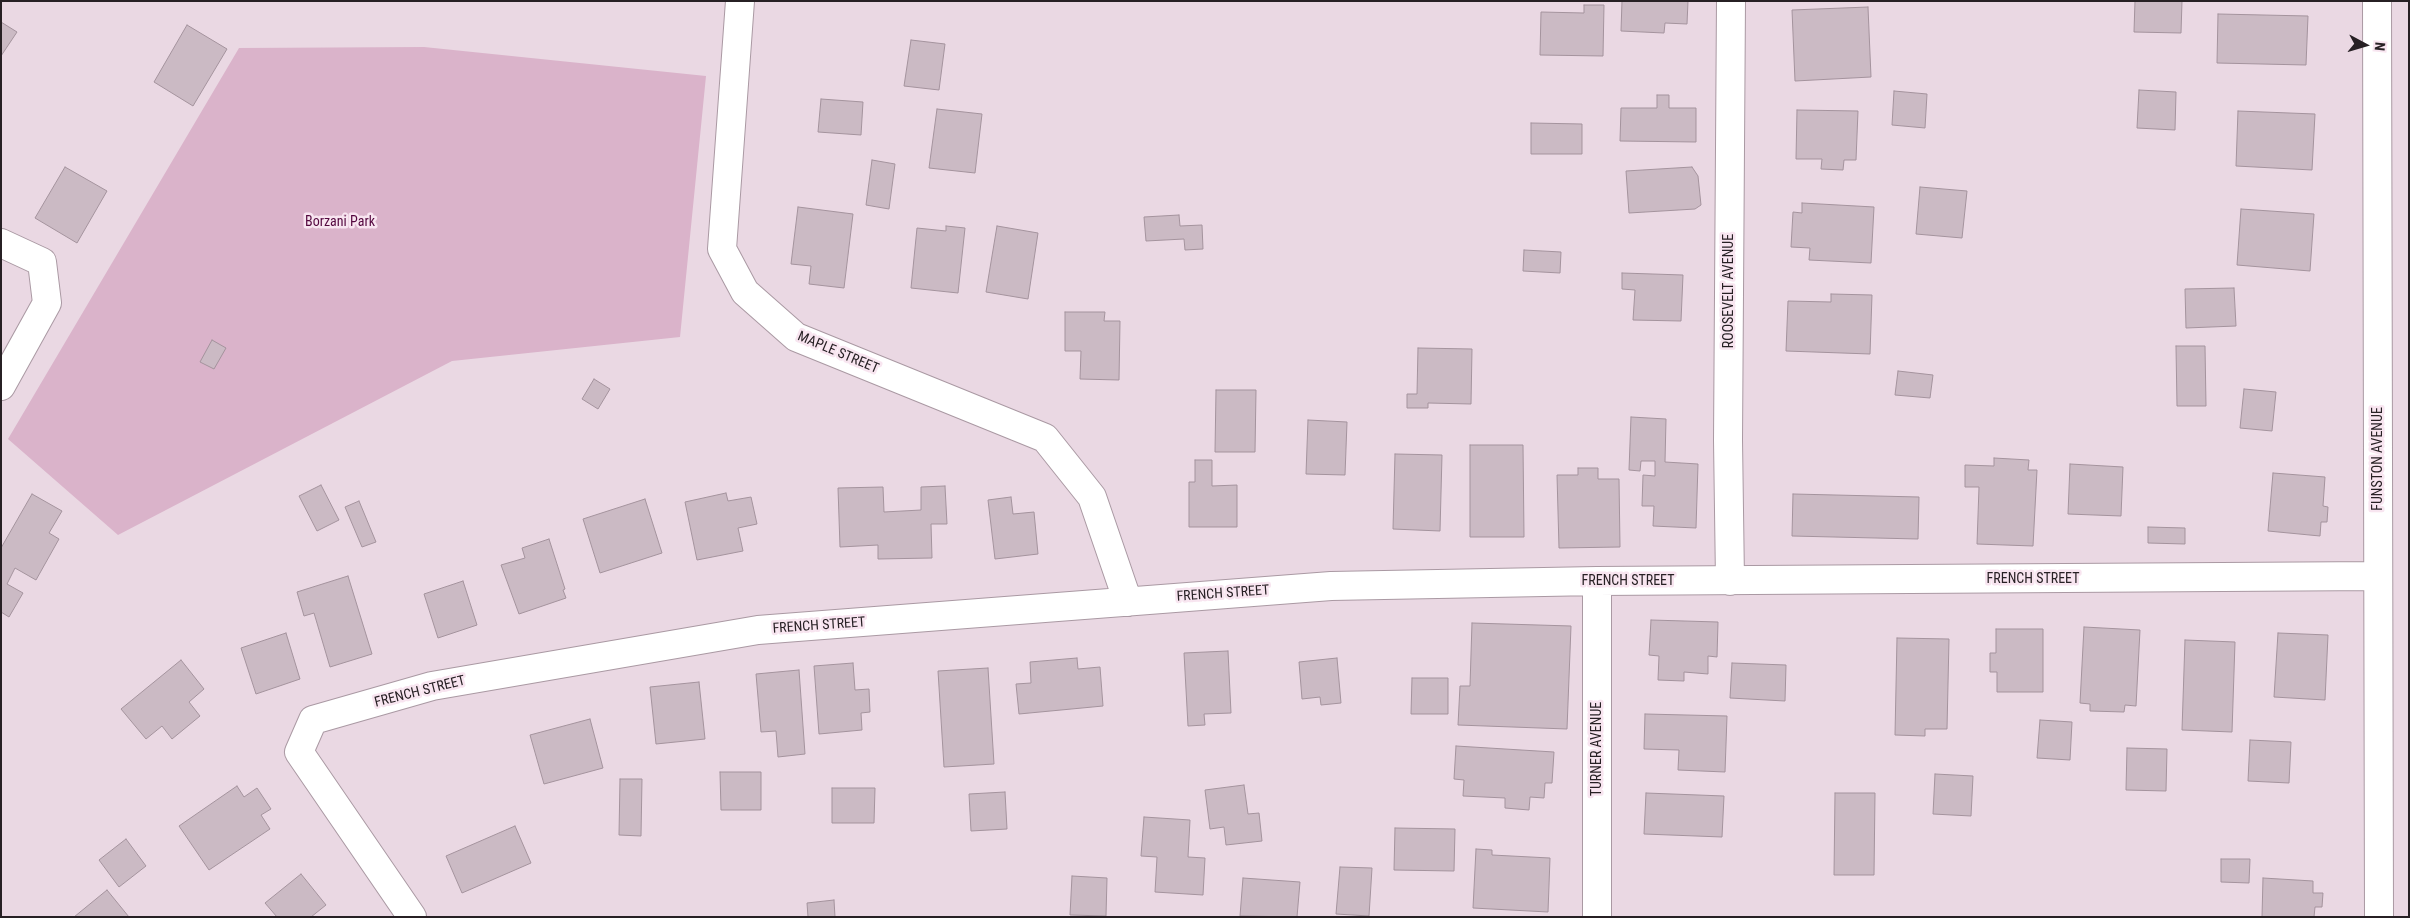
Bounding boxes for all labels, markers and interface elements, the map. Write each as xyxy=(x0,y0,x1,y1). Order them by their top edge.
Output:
north arrow xyxy=(2340,20,2390,70)
text: N xyxy=(2372,41,2388,52)
park label: Borzani Park xyxy=(305,214,375,230)
street label: ROOSEVELT AVENUE xyxy=(1721,234,1737,348)
street label: MAPLE STREET xyxy=(795,328,881,378)
street label: FUNSTON AVENUE xyxy=(2370,407,2386,511)
street label: FRENCH STREET xyxy=(1987,571,2079,587)
street label: FRENCH STREET xyxy=(1582,573,1674,589)
street label: FRENCH STREET xyxy=(1176,582,1270,606)
street label: FRENCH STREET xyxy=(772,614,866,638)
street label: FRENCH STREET xyxy=(373,673,467,711)
street label: TURNER AVENUE xyxy=(1589,702,1605,796)

